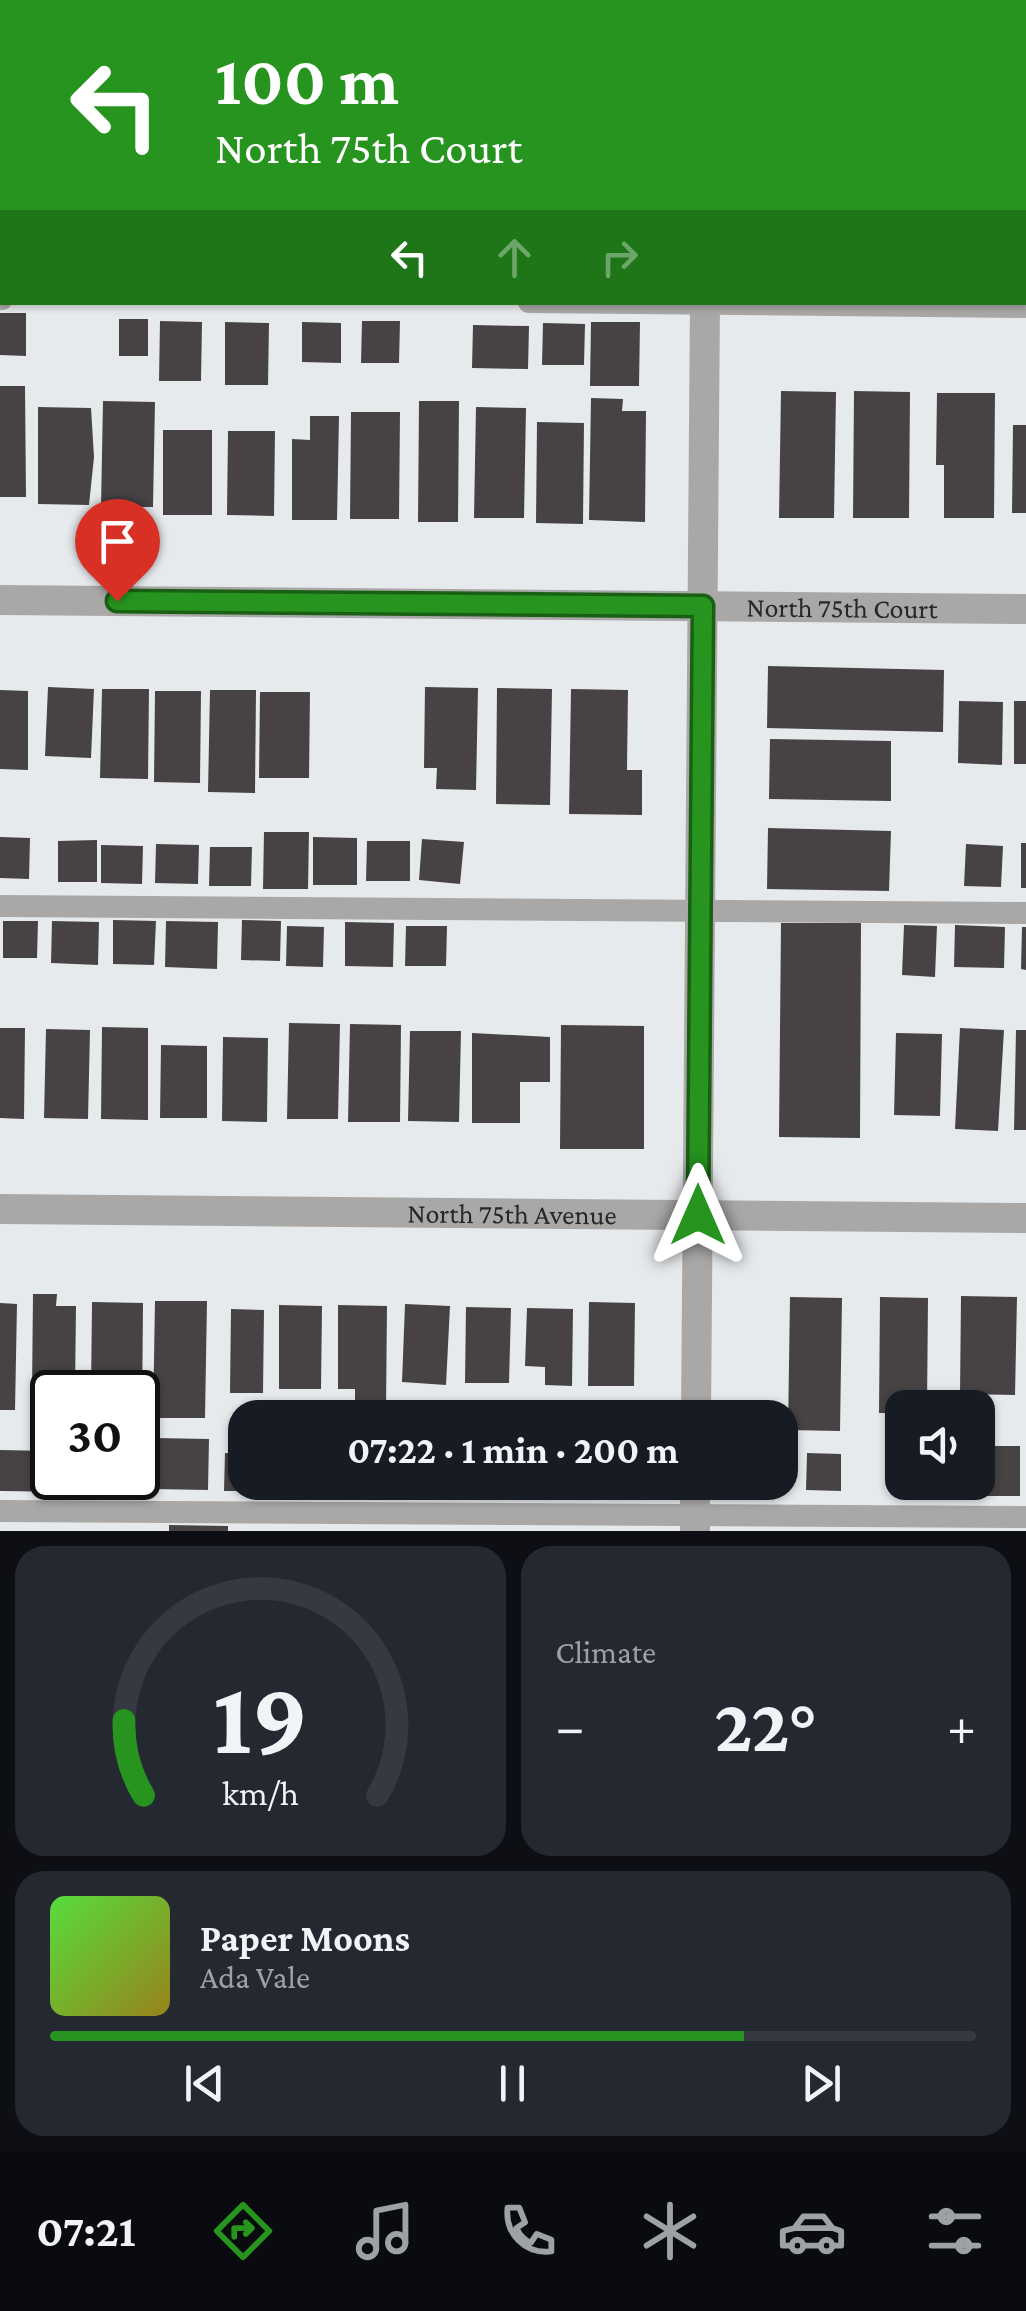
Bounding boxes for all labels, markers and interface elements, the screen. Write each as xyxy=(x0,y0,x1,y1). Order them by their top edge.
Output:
icon: left xyxy=(50,40,180,170)
text: 100 m xyxy=(215,41,399,119)
text: North 75th Court xyxy=(215,123,522,173)
icon: left xyxy=(382,230,437,285)
icon: ahead xyxy=(487,230,542,285)
icon: right xyxy=(592,230,647,285)
pin xyxy=(75,499,160,602)
icon: arrive xyxy=(90,514,145,569)
street label: North 75th Court xyxy=(746,591,938,624)
position arrow xyxy=(646,1163,750,1267)
street label: North 75th Avenue xyxy=(407,1197,617,1230)
speed limit sign: 30 xyxy=(30,1370,160,1500)
map controls xyxy=(885,1390,995,1500)
button: sound xyxy=(885,1390,995,1500)
text: 07:22 · 1 min · 200 m xyxy=(347,1429,679,1471)
text: Climate xyxy=(556,1634,656,1670)
text: 19 xyxy=(212,1660,308,1775)
text: 22° xyxy=(714,1684,817,1767)
text: − xyxy=(556,1696,585,1757)
text: + xyxy=(947,1696,976,1757)
text: km/h xyxy=(222,1773,299,1813)
text: Paper Moons xyxy=(200,1917,410,1959)
text: Ada Vale xyxy=(200,1959,310,1995)
icon: previous xyxy=(177,2056,232,2111)
icon: pause xyxy=(485,2056,540,2111)
icon: next xyxy=(794,2056,849,2111)
icon: directions xyxy=(208,2196,278,2266)
icon: music xyxy=(350,2196,420,2266)
icon: phone xyxy=(493,2196,563,2266)
icon: climate xyxy=(635,2196,705,2266)
icon: car xyxy=(777,2196,847,2266)
icon: filters xyxy=(920,2196,990,2266)
text: 07:21 xyxy=(36,2206,136,2256)

